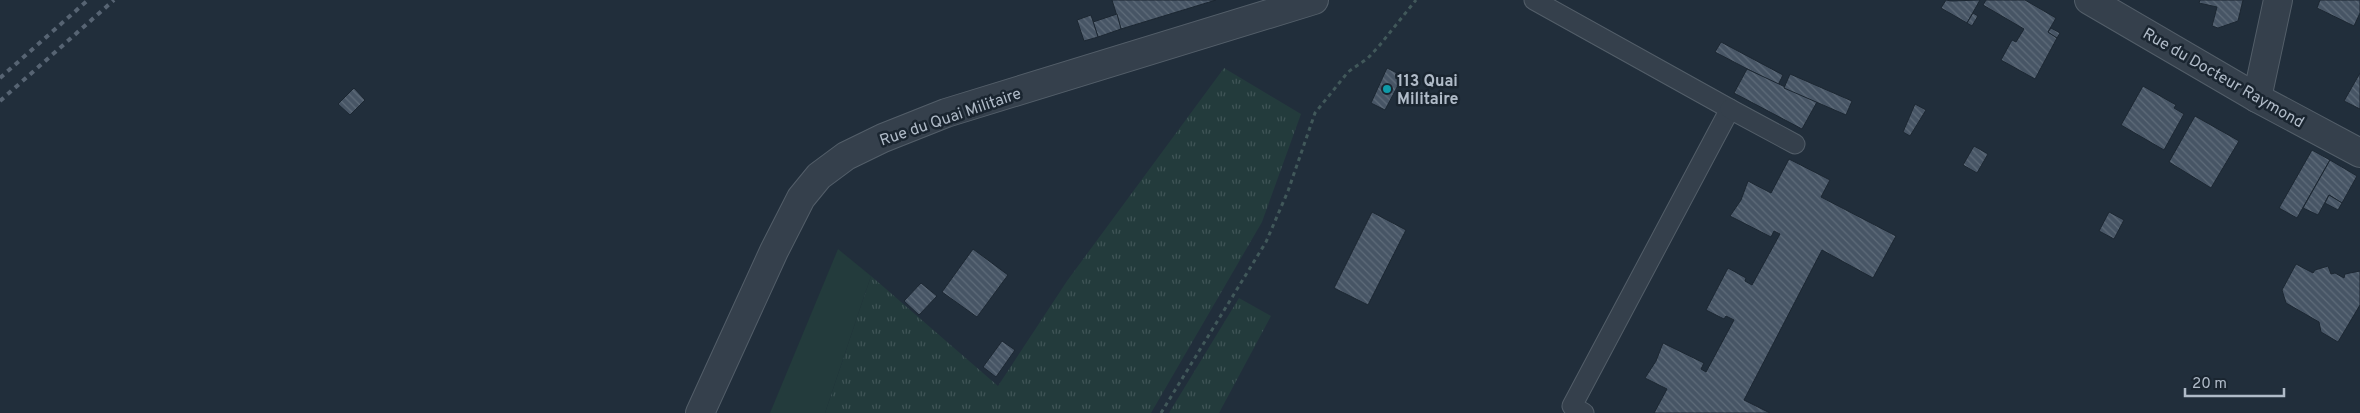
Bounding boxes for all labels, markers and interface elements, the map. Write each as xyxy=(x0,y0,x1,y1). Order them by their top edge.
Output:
street label: Rue du Docteur Raymond xyxy=(2139,24,2307,133)
place label: 113 Quai Militaire xyxy=(1397,72,1459,110)
marker: 113 Quai Militaire xyxy=(1381,83,1393,95)
street label: Rue du Quai Militaire xyxy=(877,84,1024,152)
scale bar xyxy=(2185,366,2284,398)
text: 20 m xyxy=(2192,375,2227,394)

